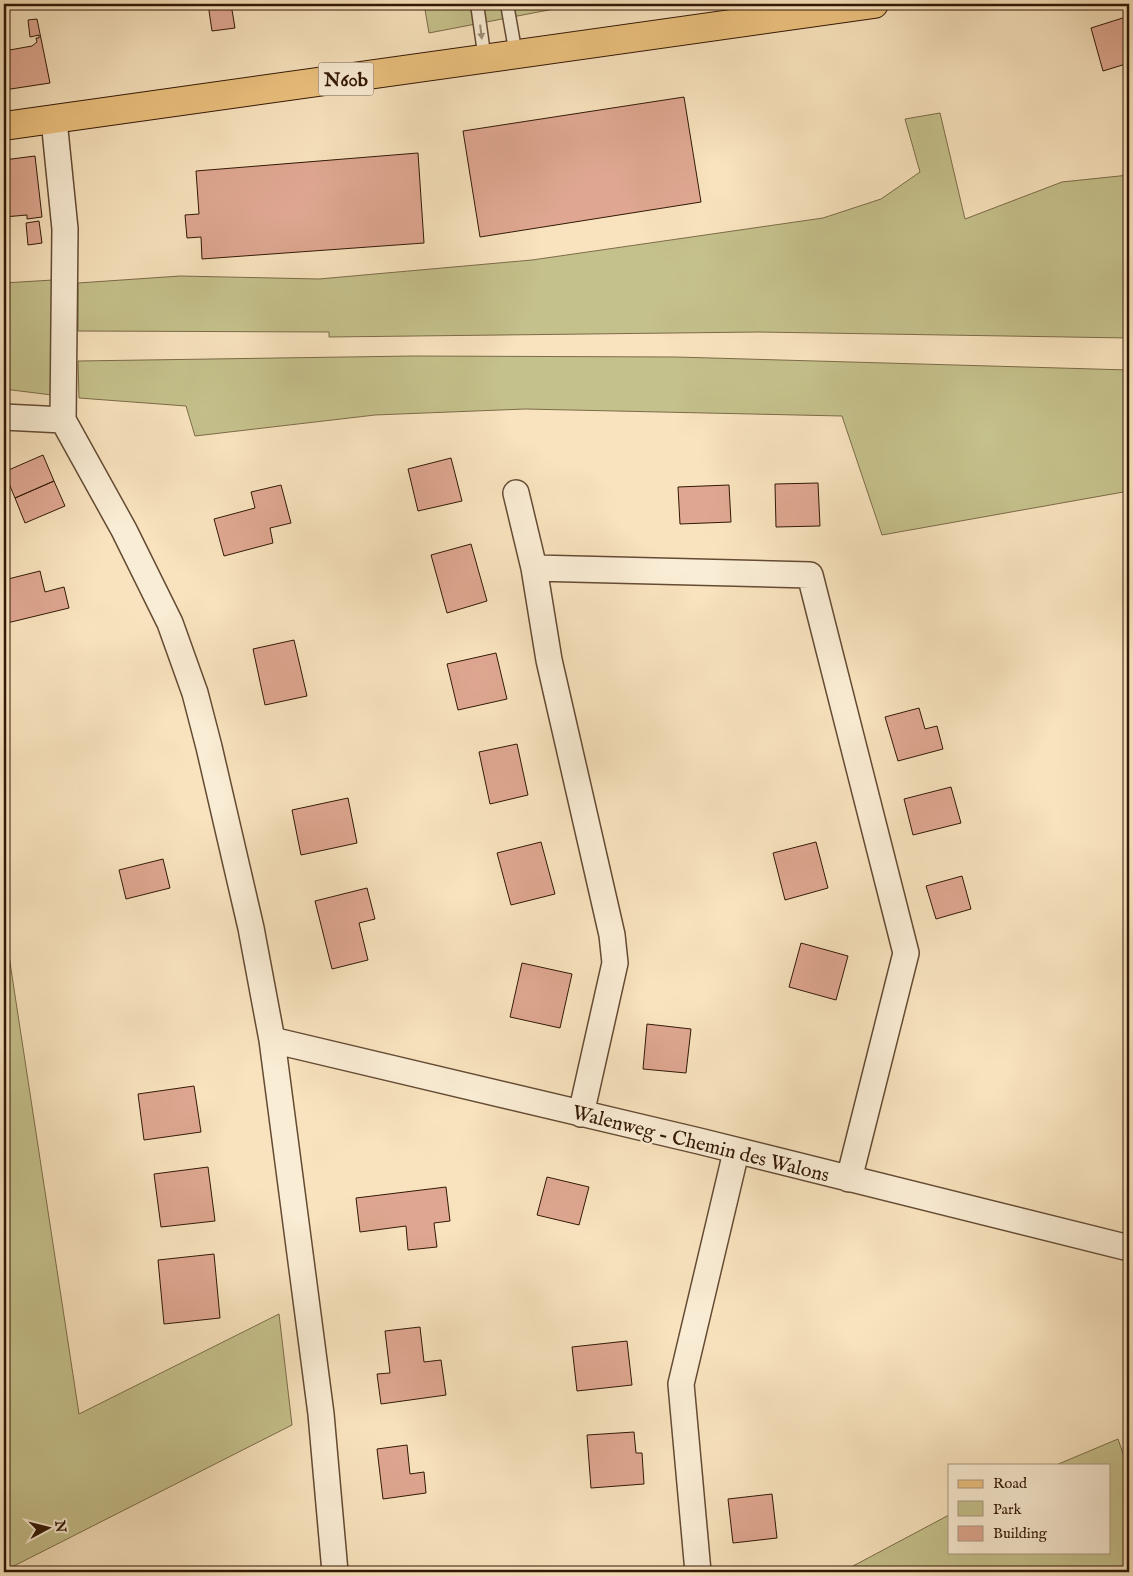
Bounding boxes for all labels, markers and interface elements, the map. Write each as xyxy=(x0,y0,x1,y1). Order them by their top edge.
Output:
one-way arrow xyxy=(477,24,485,40)
road number: N60b xyxy=(318,62,374,96)
street label: Walenweg - Chemin des Walons xyxy=(570,1100,832,1189)
legend xyxy=(948,1464,1110,1554)
text: Road xyxy=(993,1474,1028,1493)
text: Park xyxy=(993,1500,1023,1519)
north arrow xyxy=(22,1504,72,1554)
text: N xyxy=(50,1518,70,1534)
text: Building xyxy=(993,1524,1048,1543)

